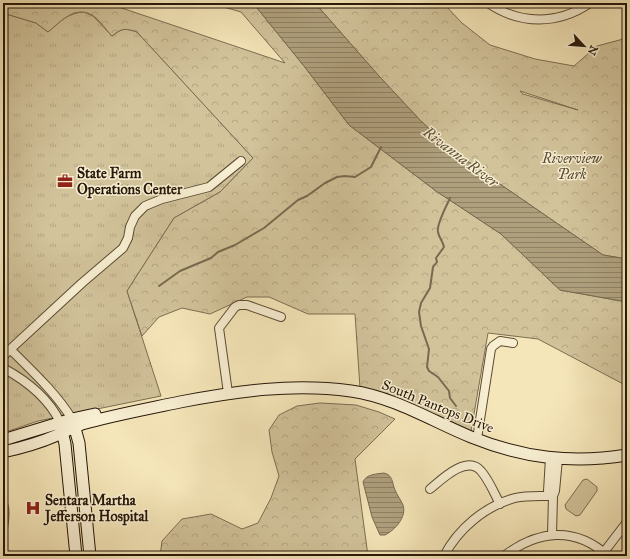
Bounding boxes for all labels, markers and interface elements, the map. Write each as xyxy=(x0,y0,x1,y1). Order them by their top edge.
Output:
north arrow xyxy=(564,26,604,66)
text: N xyxy=(584,43,600,58)
water label: Rivanna River xyxy=(419,122,503,192)
park label: Riverview Park xyxy=(541,150,603,183)
place label: State Farm Operations Center xyxy=(77,165,183,199)
office icon: State Farm Operations Center xyxy=(56,172,74,190)
street label: South Pantops Drive xyxy=(379,376,496,437)
place label: Sentara Martha Jefferson Hospital xyxy=(43,492,149,526)
hospital icon: Sentara Martha Jefferson Hospital xyxy=(24,499,42,517)

